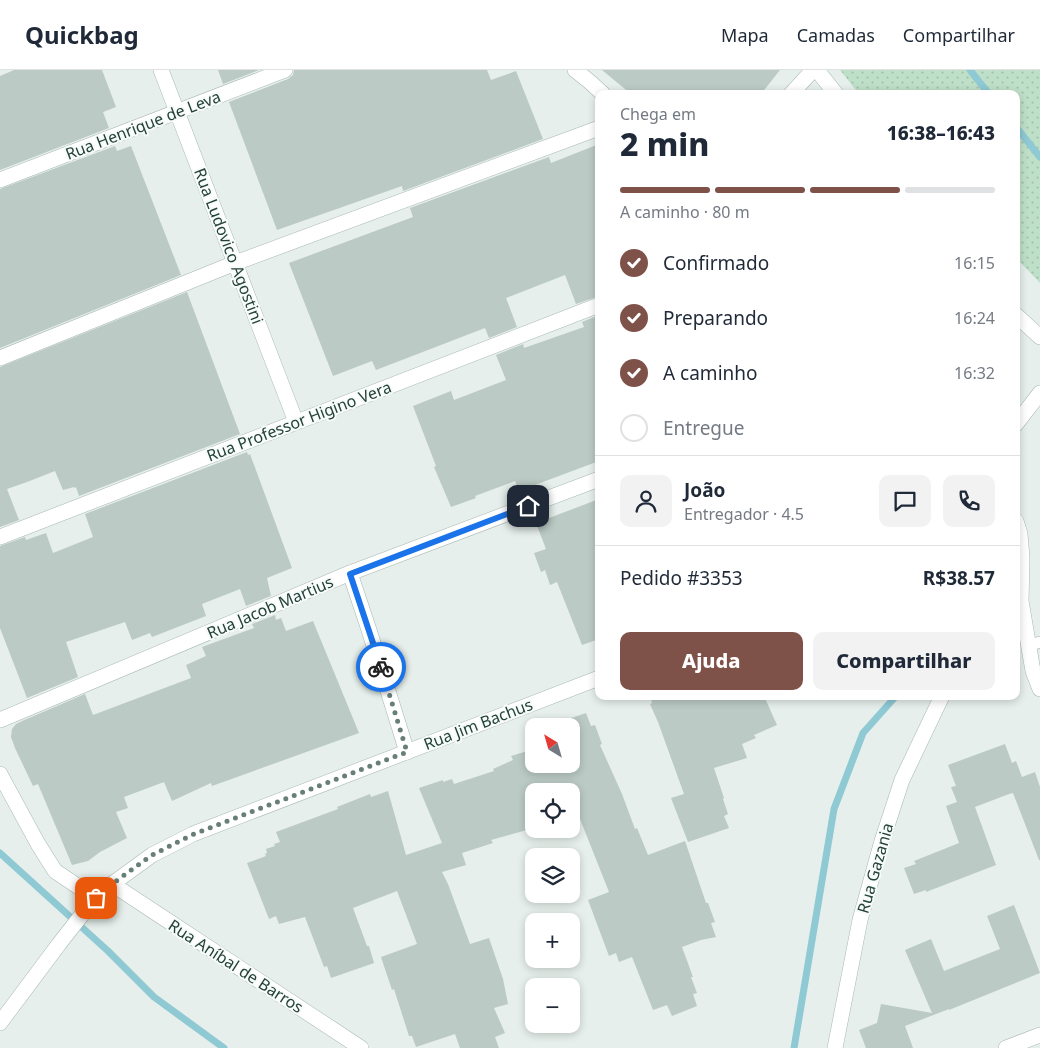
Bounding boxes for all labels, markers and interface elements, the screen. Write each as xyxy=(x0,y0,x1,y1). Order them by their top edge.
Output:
text: Quickbag xyxy=(25,18,139,51)
text: Mapa xyxy=(721,23,769,47)
text: Camadas xyxy=(797,23,875,47)
text: Compartilhar xyxy=(903,23,1015,47)
street label: Rua Henrique de Leva xyxy=(62,85,224,165)
text: Chega em xyxy=(620,103,696,125)
text: 16:38–16:43 xyxy=(887,120,995,146)
text: 2 min xyxy=(620,122,709,165)
street label: Rua Ludovico Agostini xyxy=(189,165,269,327)
text: A caminho · 80 m xyxy=(620,201,750,223)
icon: check xyxy=(620,249,648,277)
text: Confirmado xyxy=(663,250,769,276)
text: 16:15 xyxy=(954,252,995,274)
icon: check xyxy=(620,304,648,332)
text: Preparando xyxy=(663,305,768,331)
text: 16:24 xyxy=(954,307,995,329)
icon: check xyxy=(620,359,648,387)
text: A caminho xyxy=(663,360,758,386)
text: 16:32 xyxy=(954,362,995,384)
street label: Rua Professor Higino Vera xyxy=(203,376,395,466)
text: Entregue xyxy=(663,415,745,441)
button: person xyxy=(620,475,672,527)
button: chat xyxy=(879,475,931,527)
button: phone xyxy=(943,475,995,527)
text: João xyxy=(684,477,725,503)
pin xyxy=(507,485,549,527)
icon: home xyxy=(514,492,542,520)
text: Entregador · 4.5 xyxy=(684,503,804,525)
text: Pedido #3353 xyxy=(620,565,743,591)
text: R$38.57 xyxy=(923,565,995,591)
street label: Rua Jacob Martius xyxy=(203,570,337,644)
button: Ajuda xyxy=(620,632,803,690)
button: Compartilhar xyxy=(813,632,995,690)
courier xyxy=(356,642,406,692)
icon: bike xyxy=(367,653,395,681)
street label: Rua Jim Bachus xyxy=(420,693,536,755)
north arrow xyxy=(525,718,580,772)
map controls xyxy=(525,718,580,1033)
button: locate xyxy=(525,783,580,838)
street label: Rua Gazania xyxy=(852,820,898,916)
button: layers xyxy=(525,848,580,903)
pin xyxy=(75,877,117,919)
icon: bag xyxy=(82,884,110,912)
button: + xyxy=(525,913,580,968)
street label: Rua Aníbal de Barros xyxy=(164,914,308,1018)
button: − xyxy=(525,978,580,1033)

